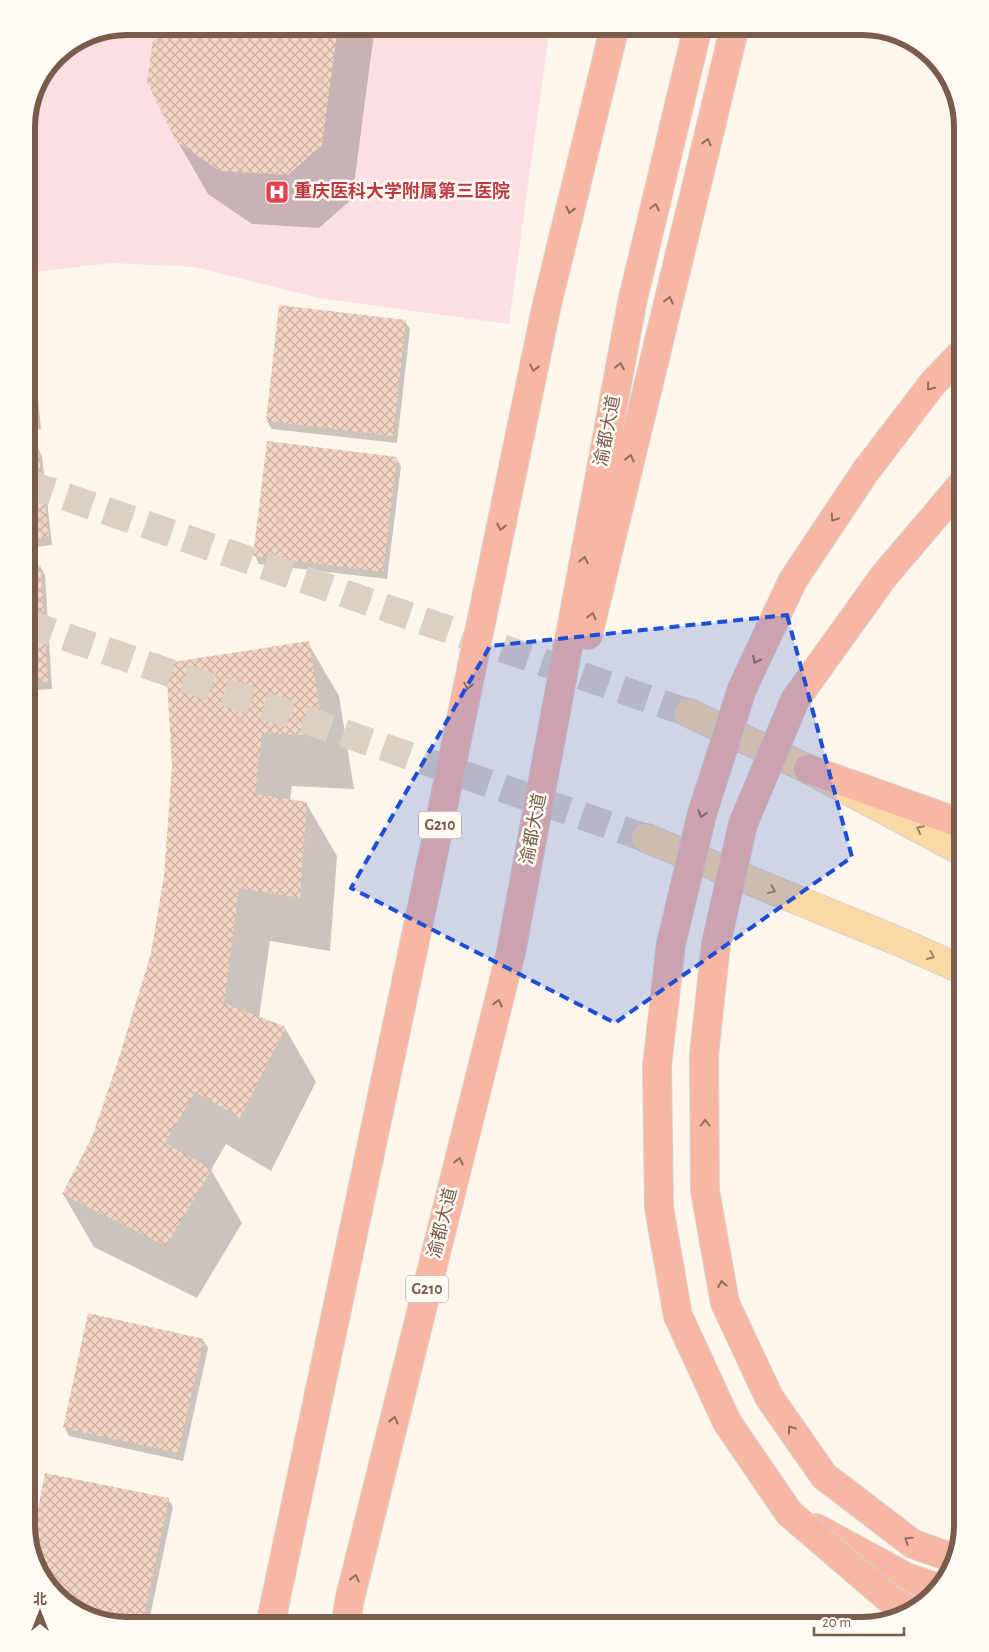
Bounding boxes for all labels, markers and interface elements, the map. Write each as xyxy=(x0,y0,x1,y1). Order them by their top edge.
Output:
one-way arrow xyxy=(701,137,712,146)
hospital icon: 重庆医科大学附属第三医院 xyxy=(264,179,290,205)
place label: 重庆医科大学附属第三医院 xyxy=(294,181,510,201)
one-way arrow xyxy=(649,203,660,212)
one-way arrow xyxy=(565,205,576,214)
one-way arrow xyxy=(663,295,674,304)
one-way arrow xyxy=(615,362,625,370)
one-way arrow xyxy=(529,364,540,373)
one-way arrow xyxy=(926,382,935,391)
street label: 渝都大道 xyxy=(590,394,624,468)
one-way arrow xyxy=(625,454,635,462)
one-way arrow xyxy=(831,513,840,522)
one-way arrow xyxy=(496,523,507,532)
one-way arrow xyxy=(578,556,589,565)
one-way arrow xyxy=(586,611,597,620)
one-way arrow xyxy=(751,655,762,664)
one-way arrow xyxy=(464,682,474,691)
street label: 渝都大道 xyxy=(516,792,550,866)
one-way arrow xyxy=(698,809,708,817)
road number: G210 xyxy=(419,812,461,838)
one-way arrow xyxy=(916,825,925,835)
one-way arrow xyxy=(767,883,776,894)
one-way arrow xyxy=(926,949,935,960)
one-way arrow xyxy=(492,999,503,1008)
one-way arrow xyxy=(699,1119,710,1127)
one-way arrow xyxy=(453,1156,464,1165)
street label: 渝都大道 xyxy=(424,1185,460,1260)
road number: G210 xyxy=(406,1276,448,1302)
one-way arrow xyxy=(717,1279,727,1288)
one-way arrow xyxy=(388,1416,399,1425)
one-way arrow xyxy=(788,1426,797,1435)
one-way arrow xyxy=(904,1537,914,1546)
one-way arrow xyxy=(349,1573,360,1582)
north arrow xyxy=(15,1587,65,1637)
text: 北 xyxy=(33,1592,47,1607)
scale bar xyxy=(814,1604,904,1636)
text: 20 m xyxy=(822,1615,851,1630)

